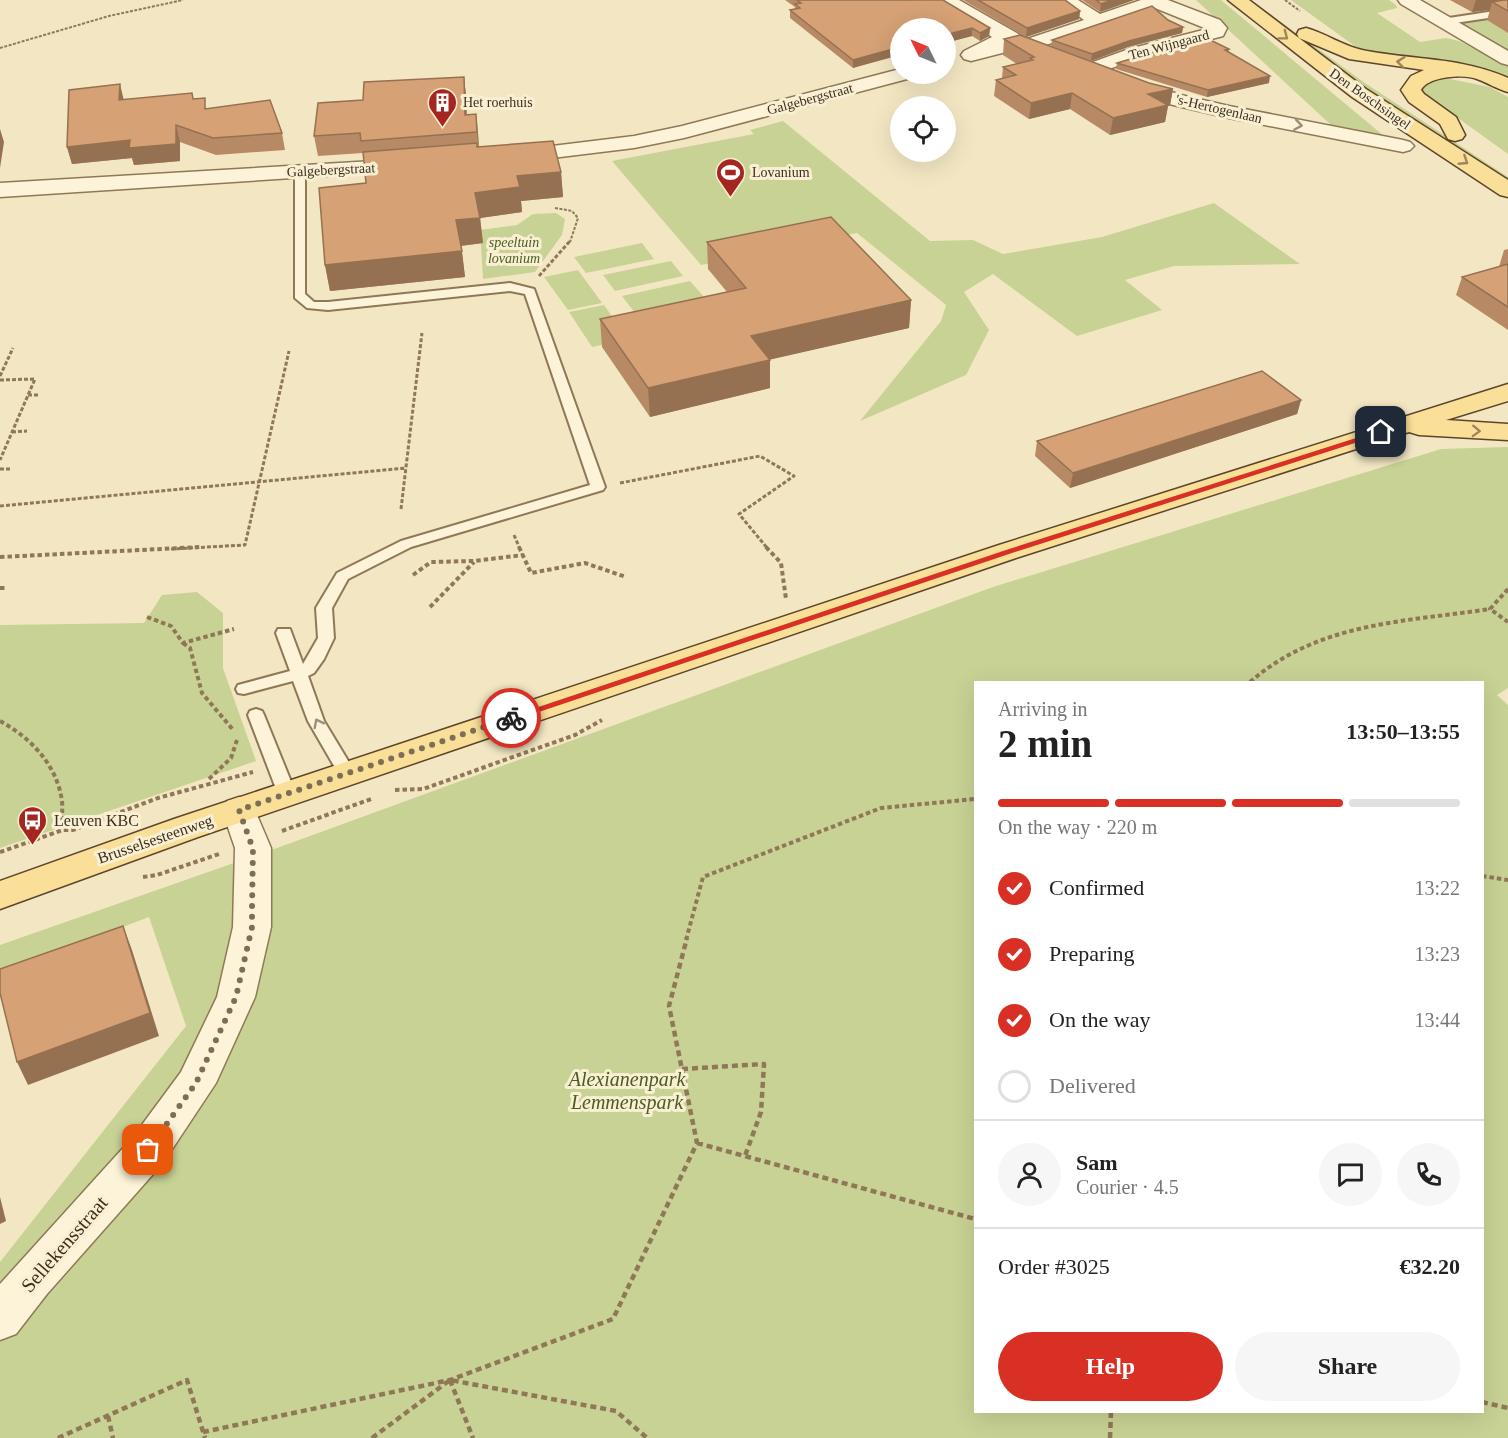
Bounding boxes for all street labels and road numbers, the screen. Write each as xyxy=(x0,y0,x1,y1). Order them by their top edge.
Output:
street label: Ten Wijngaard xyxy=(1127,27,1211,63)
street label: Den Boschsingel xyxy=(1327,66,1413,133)
street label: Galgebergstraat xyxy=(765,80,855,118)
street label: 's-Hertogenlaan xyxy=(1174,92,1264,126)
street label: Galgebergstraat xyxy=(286,160,376,180)
street label: Brusselsesteenweg xyxy=(95,811,215,868)
street label: Sellekensstraat xyxy=(16,1191,112,1296)

